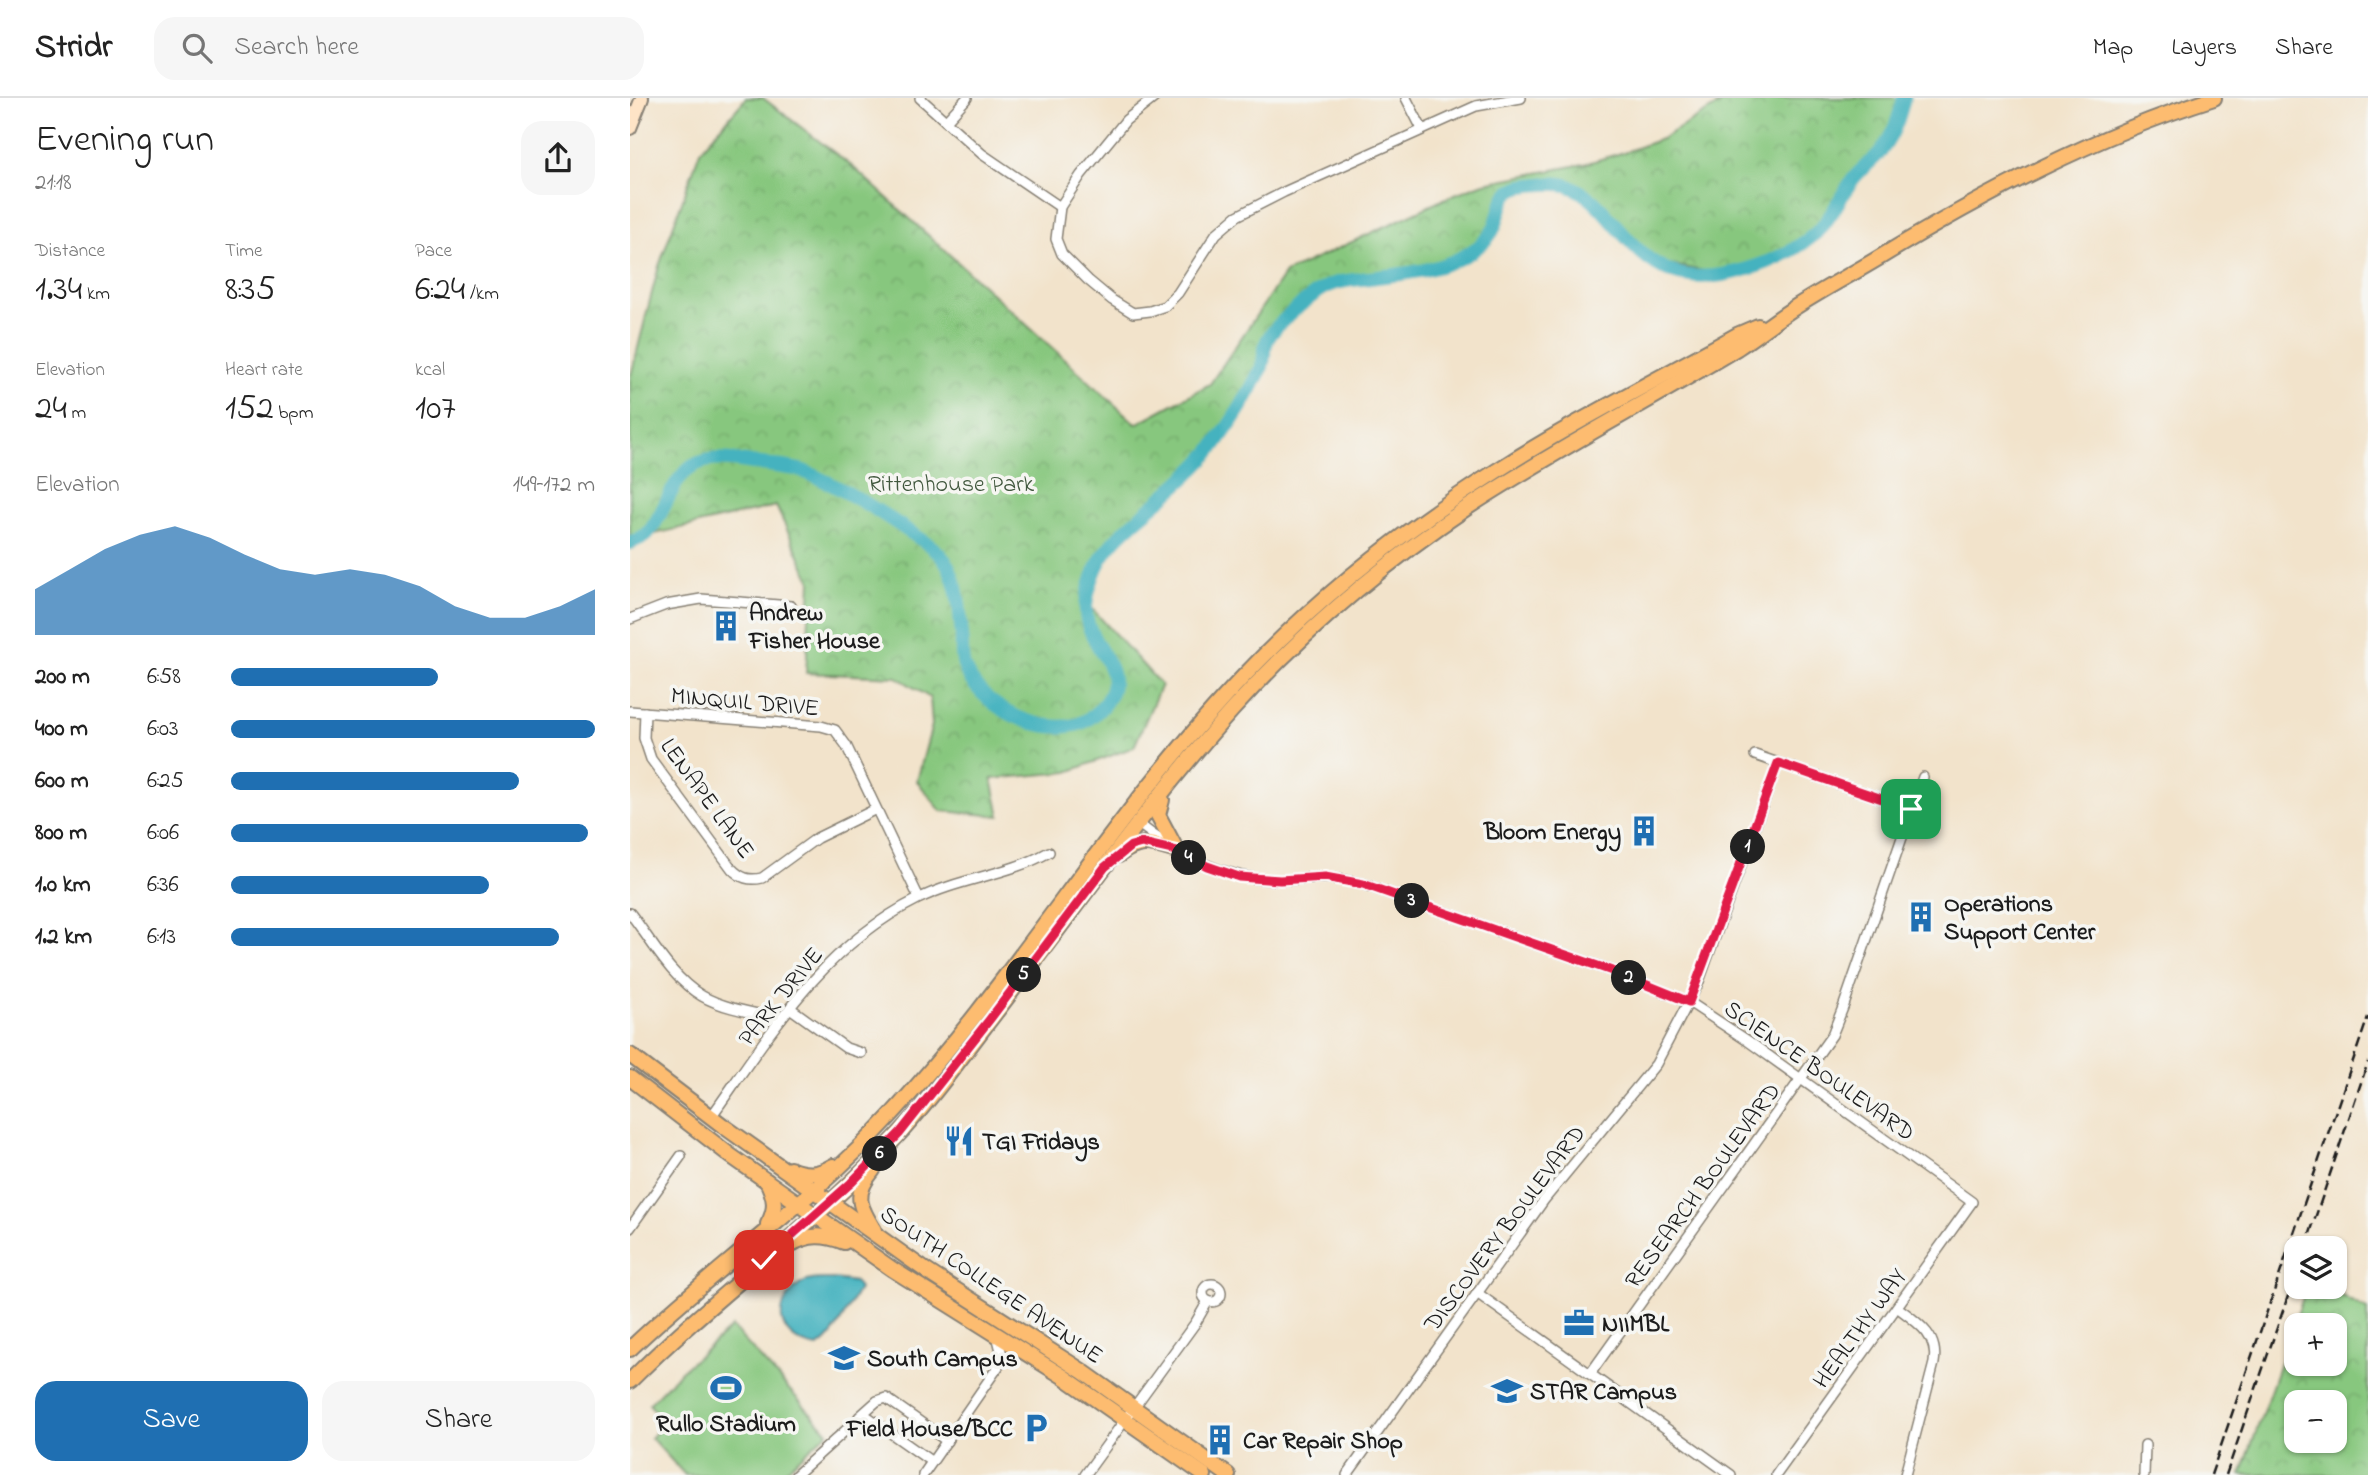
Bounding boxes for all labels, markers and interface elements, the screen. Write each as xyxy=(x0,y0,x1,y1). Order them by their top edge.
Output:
search box xyxy=(154,17,644,80)
text: Stridr xyxy=(35,24,112,72)
icon: search xyxy=(178,29,216,67)
text: Search here xyxy=(234,29,359,67)
text: Map xyxy=(2093,31,2133,66)
text: Layers xyxy=(2171,31,2237,66)
text: Share xyxy=(2275,31,2333,66)
text: Evening run xyxy=(35,113,214,169)
button: share xyxy=(521,121,595,195)
text: 21:18 xyxy=(35,167,72,200)
text: Distance xyxy=(35,238,105,265)
text: Time xyxy=(225,238,263,265)
text: Pace xyxy=(415,238,452,265)
text: 1.34 xyxy=(35,265,82,316)
text: 8:35 xyxy=(225,265,276,316)
text: 6:24 xyxy=(415,265,465,316)
text: km xyxy=(82,281,110,308)
text: /km xyxy=(465,281,499,308)
text: Elevation xyxy=(35,357,105,384)
text: Heart rate xyxy=(225,357,303,384)
text: kcal xyxy=(415,357,445,384)
text: 24 xyxy=(35,384,67,435)
text: 152 xyxy=(225,384,274,435)
text: 107 xyxy=(415,384,456,435)
text: m xyxy=(67,400,86,427)
text: bpm xyxy=(274,400,313,427)
park label: Rittenhouse Park xyxy=(868,468,1035,503)
text: Elevation xyxy=(35,469,120,502)
text: 149–172 m xyxy=(513,469,595,502)
place label: Andrew Fisher House xyxy=(748,597,881,660)
building icon: Andrew Fisher House xyxy=(709,609,743,643)
text: 200 m xyxy=(35,661,90,694)
text: 6:58 xyxy=(147,661,181,694)
street label: MINQUIL DRIVE xyxy=(669,680,820,727)
text: 400 m xyxy=(35,713,88,746)
text: 6:03 xyxy=(147,713,179,746)
street label: LENAPE LANE xyxy=(650,732,762,867)
text: 600 m xyxy=(35,765,89,798)
text: 6:25 xyxy=(147,765,184,798)
pin xyxy=(1881,779,1941,839)
icon: arrive xyxy=(1892,790,1930,828)
building icon: Bloom Energy xyxy=(1627,814,1661,848)
place label: Bloom Energy xyxy=(1483,816,1621,852)
text: 800 m xyxy=(35,817,87,850)
text: 6:06 xyxy=(147,817,179,850)
pin: 1 xyxy=(1730,830,1766,864)
text: 1 xyxy=(1744,833,1751,860)
pin: 4 xyxy=(1172,840,1206,876)
text: 4 xyxy=(1185,844,1192,871)
text: 1.0 km xyxy=(35,869,91,902)
text: 6:36 xyxy=(147,869,179,902)
pin: 3 xyxy=(1394,884,1430,918)
text: 3 xyxy=(1408,887,1415,914)
place label: Operations Support Center xyxy=(1944,888,2096,951)
building icon: Operations Support Center xyxy=(1904,900,1938,934)
text: 1.2 km xyxy=(35,921,92,954)
text: 6:13 xyxy=(147,921,176,954)
street label: PARK DRIVE xyxy=(731,940,833,1055)
pin: 5 xyxy=(1006,958,1042,992)
pin: 2 xyxy=(1612,960,1646,996)
text: 5 xyxy=(1018,961,1029,988)
text: 2 xyxy=(1624,964,1633,991)
street label: SCIENCE BOULEVARD xyxy=(1716,993,1921,1151)
street label: RESEARCH BOULEVARD xyxy=(1617,1076,1791,1297)
street label: DISCOVERY BOULEVARD xyxy=(1416,1119,1595,1341)
restaurant icon: TGI Fridays xyxy=(942,1124,976,1158)
place label: TGI Fridays xyxy=(982,1126,1100,1162)
pin: 6 xyxy=(862,1136,898,1172)
text: 6 xyxy=(875,1140,884,1167)
street label: SOUTH COLLEGE AVENUE xyxy=(872,1198,1109,1374)
pin xyxy=(734,1230,794,1290)
map controls xyxy=(2284,1236,2347,1453)
button: layers xyxy=(2284,1236,2347,1299)
icon: check xyxy=(745,1241,783,1279)
street label: HEALTHY WAY xyxy=(1805,1262,1917,1397)
office icon: NIIMBL xyxy=(1562,1306,1596,1340)
place label: NIIMBL xyxy=(1602,1308,1670,1343)
button: + xyxy=(2284,1313,2347,1376)
school or university icon: South Campus xyxy=(827,1341,861,1375)
place label: South Campus xyxy=(867,1343,1018,1378)
sports icon: Rullo Stadium xyxy=(709,1371,743,1405)
school or university icon: STAR Campus xyxy=(1490,1374,1524,1408)
place label: STAR Campus xyxy=(1530,1376,1677,1411)
button: Save xyxy=(35,1381,308,1461)
button: Share xyxy=(322,1381,595,1461)
button: − xyxy=(2284,1390,2347,1453)
place label: Rullo Stadium xyxy=(656,1408,796,1443)
parking icon: Field House/BCC xyxy=(1019,1411,1053,1445)
place label: Field House/BCC xyxy=(846,1413,1013,1448)
building icon: Car Repair Shop xyxy=(1203,1423,1237,1457)
place label: Car Repair Shop xyxy=(1243,1425,1403,1460)

